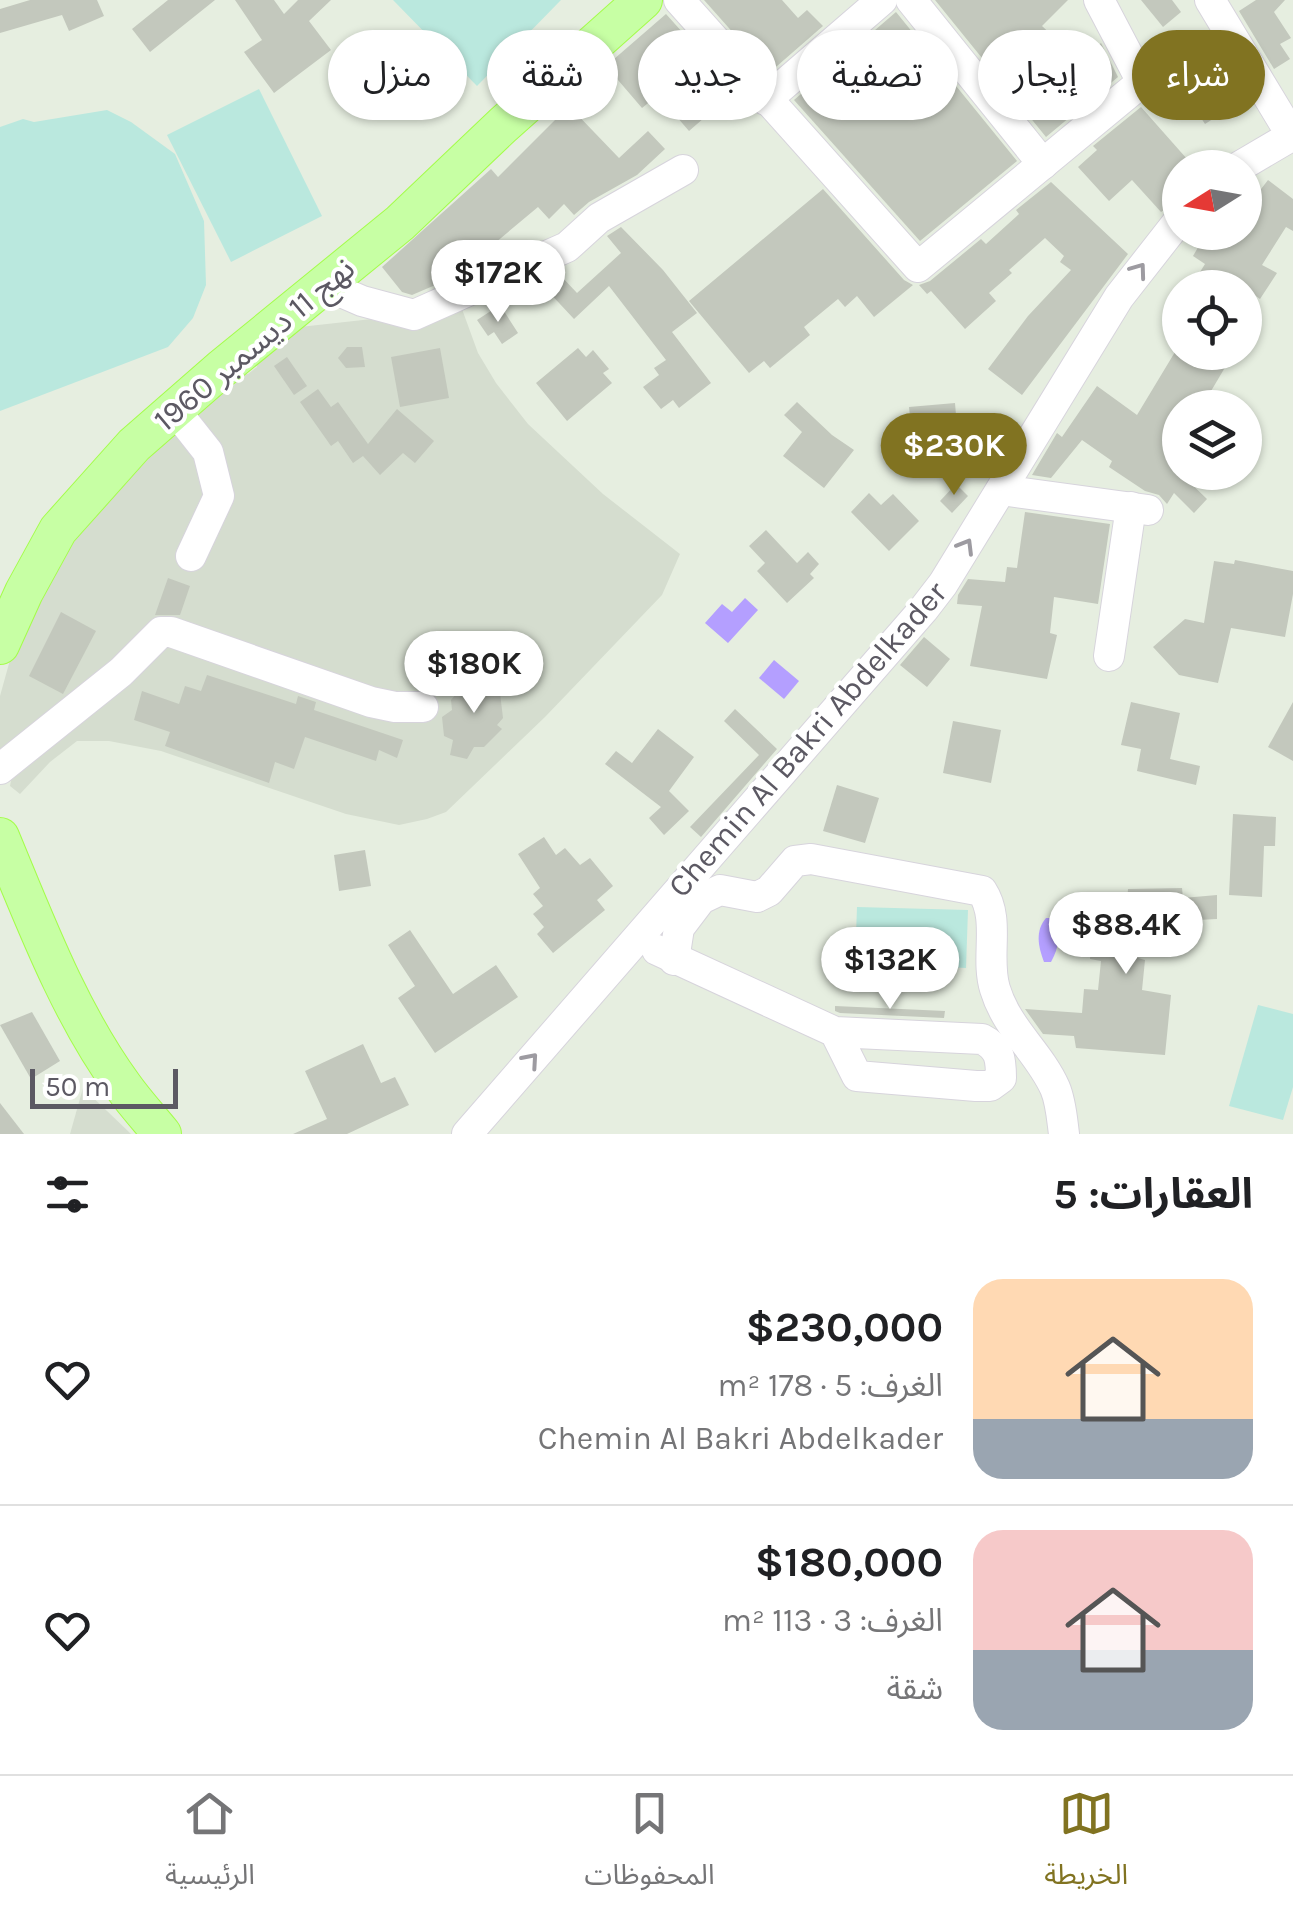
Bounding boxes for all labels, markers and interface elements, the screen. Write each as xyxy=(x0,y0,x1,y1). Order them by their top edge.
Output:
chip: منزل xyxy=(328,30,467,120)
chip: شقة xyxy=(487,30,618,120)
chip: جديد xyxy=(638,30,777,120)
chip: تصفية xyxy=(797,30,958,120)
chip: إيجار xyxy=(978,30,1112,120)
chip: شراء xyxy=(1132,30,1265,120)
north arrow xyxy=(1162,150,1262,250)
map controls xyxy=(1162,150,1262,490)
pin: $172K xyxy=(428,240,568,325)
street label: نهج 11 ديسمبر 1960 xyxy=(147,250,365,443)
text: $172K xyxy=(453,254,543,291)
one-way arrow xyxy=(1127,263,1144,281)
button: locate xyxy=(1162,270,1262,370)
button: layers xyxy=(1162,390,1262,490)
pin: $230K xyxy=(884,413,1024,498)
text: $230K xyxy=(903,427,1005,464)
one-way arrow xyxy=(954,539,973,557)
street label: Chemin Al Bakri Abdelkader xyxy=(660,574,955,904)
pin: $180K xyxy=(404,631,544,716)
text: $180K xyxy=(426,645,522,682)
pin: $88.4K xyxy=(1045,892,1207,977)
text: $88.4K xyxy=(1071,906,1181,943)
pin: $132K xyxy=(820,927,960,1012)
text: $132K xyxy=(843,941,937,978)
one-way arrow xyxy=(519,1053,537,1072)
scale bar xyxy=(30,1064,178,1108)
text: 50 m xyxy=(45,1070,110,1103)
icon: filters xyxy=(40,1167,95,1222)
text: العقارات: 5 xyxy=(1053,1169,1253,1219)
text: $230,000 xyxy=(746,1302,943,1352)
icon: home xyxy=(1053,1319,1173,1439)
icon: heart xyxy=(40,1352,95,1407)
text: الغرف: 5 · 178 m² xyxy=(718,1367,943,1404)
text: Chemin Al Bakri Abdelkader xyxy=(538,1420,943,1457)
text: $180,000 xyxy=(755,1537,943,1587)
icon: home xyxy=(1053,1570,1173,1690)
text: الغرف: 3 · 113 m² xyxy=(722,1602,943,1639)
icon: heart xyxy=(40,1603,95,1658)
text: شقة xyxy=(887,1670,943,1707)
tab: الرئيسية xyxy=(165,1786,255,1905)
tab: المحفوظات xyxy=(585,1786,715,1905)
tab: الخريطة xyxy=(1044,1786,1128,1905)

